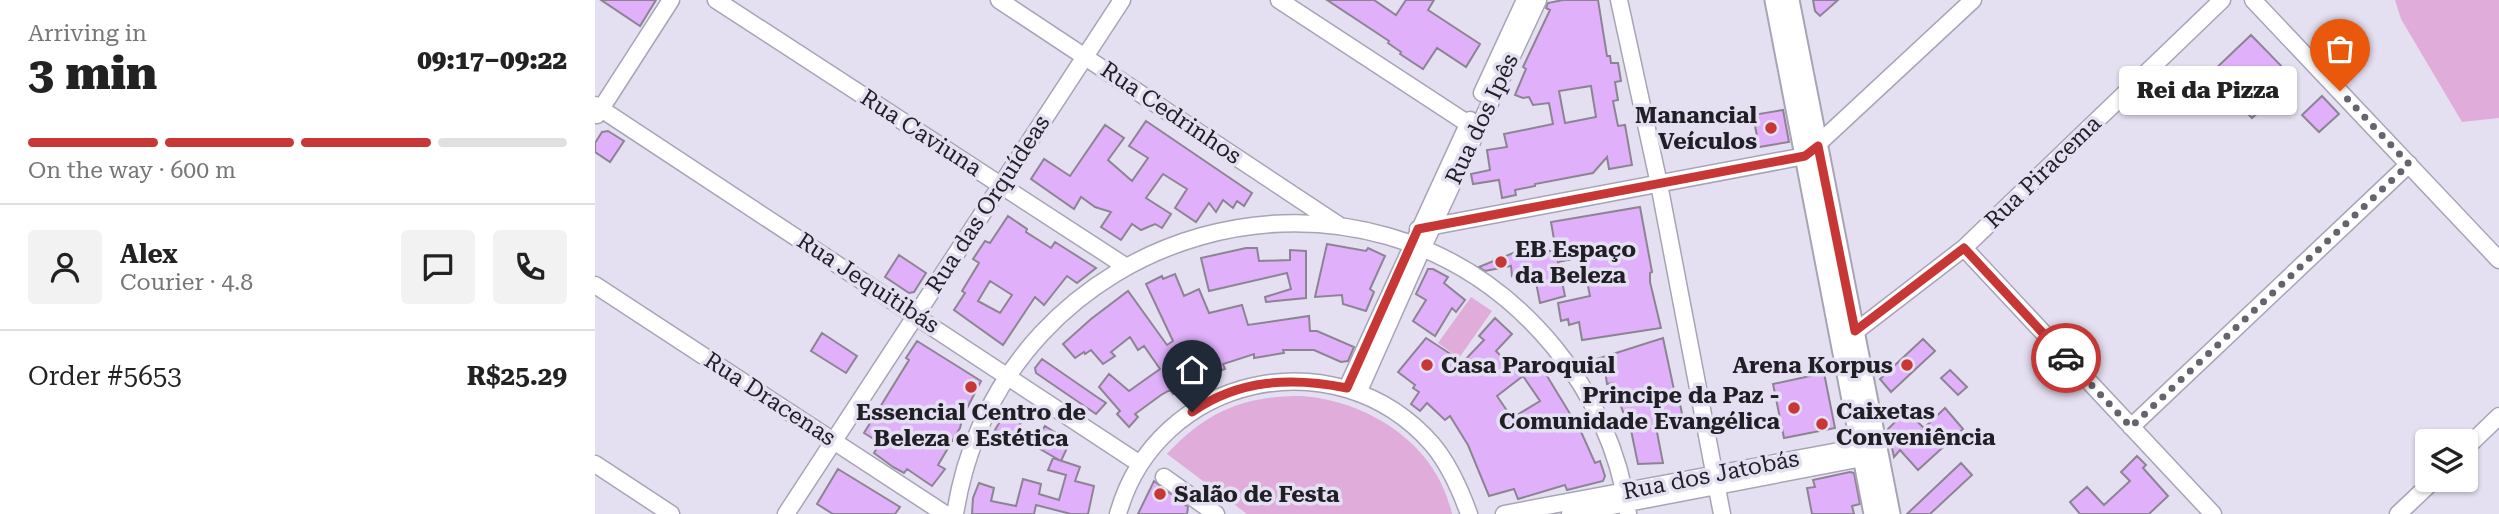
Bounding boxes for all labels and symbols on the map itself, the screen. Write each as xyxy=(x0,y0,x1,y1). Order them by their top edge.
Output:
pin xyxy=(2310,19,2370,91)
street label: Rua dos Ipês xyxy=(1440,49,1524,189)
street label: Rua Cedrinhos xyxy=(1096,56,1246,170)
callout: Rei da Pizza xyxy=(2119,66,2298,116)
street label: Rua Caviuna xyxy=(855,84,987,182)
place label: Manancial Veículos xyxy=(1635,102,1757,155)
street label: Rua das Orquídeas xyxy=(920,110,1056,298)
street label: Rua Piracema xyxy=(1979,110,2107,234)
marker: Manancial Veículos xyxy=(1763,120,1779,136)
street label: Rua Jequitibás xyxy=(792,227,944,339)
place label: EB Espaço da Beleza xyxy=(1515,236,1636,289)
marker: EB Espaço da Beleza xyxy=(1493,254,1509,270)
courier xyxy=(2031,323,2101,393)
pin xyxy=(1162,340,1222,412)
street label: Rua Dracenas xyxy=(699,347,841,452)
place label: Casa Paroquial xyxy=(1441,352,1616,379)
place label: Arena Korpus xyxy=(1732,352,1893,379)
marker: Casa Paroquial xyxy=(1419,357,1435,373)
marker: Arena Korpus xyxy=(1899,357,1915,373)
marker: Essencial Centro de Beleza e Estética xyxy=(963,379,979,395)
place label: Principe da Paz - Comunidade Evangélica xyxy=(1499,382,1780,435)
place label: Caixetas Conveniência xyxy=(1836,398,1996,451)
place label: Essencial Centro de Beleza e Estética xyxy=(856,399,1086,452)
marker: Principe da Paz - Comunidade Evangélica xyxy=(1786,400,1802,416)
marker: Caixetas Conveniência xyxy=(1814,416,1830,432)
street label: Rua dos Jatobás xyxy=(1621,445,1801,505)
place label: Salão de Festa xyxy=(1174,481,1340,508)
marker: Salão de Festa xyxy=(1152,486,1168,502)

